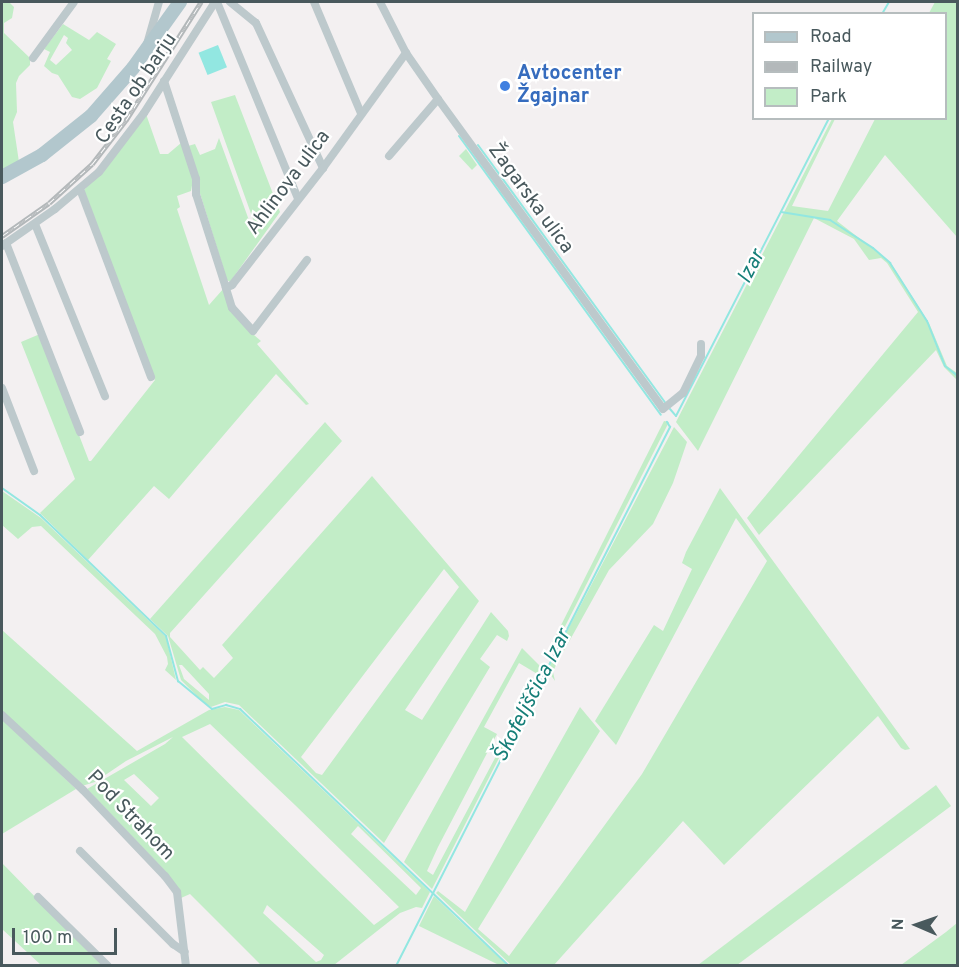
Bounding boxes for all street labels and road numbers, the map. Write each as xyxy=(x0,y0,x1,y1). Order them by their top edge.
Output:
street label: Cesta ob barju xyxy=(91,29,183,149)
street label: Ahlinova ulica xyxy=(242,126,336,240)
street label: Žagarska ulica xyxy=(482,139,578,259)
street label: Pod Strahom xyxy=(81,766,179,866)

